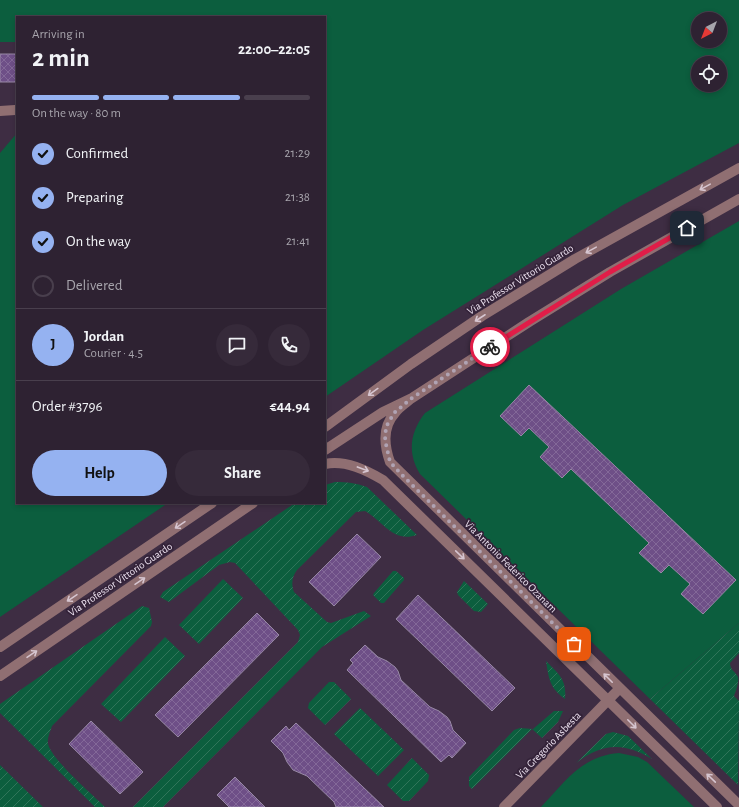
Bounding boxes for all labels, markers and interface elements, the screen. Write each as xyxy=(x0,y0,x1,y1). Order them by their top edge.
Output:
north arrow xyxy=(691,12,727,48)
map controls xyxy=(691,12,727,92)
text: Arriving in xyxy=(32,28,85,41)
text: 22:00–22:05 xyxy=(238,42,310,57)
text: 2 min xyxy=(32,45,90,71)
button: locate xyxy=(691,56,727,92)
text: On the way · 80 m xyxy=(32,107,121,120)
icon: check xyxy=(32,143,54,165)
text: Confirmed xyxy=(66,146,128,161)
text: 21:29 xyxy=(285,147,310,160)
one-way arrow xyxy=(699,184,711,192)
icon: check xyxy=(32,187,54,209)
text: Preparing xyxy=(66,190,123,205)
text: 21:38 xyxy=(285,191,310,204)
pin xyxy=(670,211,704,245)
icon: home xyxy=(676,217,698,239)
icon: check xyxy=(32,231,54,253)
text: On the way xyxy=(66,234,131,249)
text: 21:41 xyxy=(286,235,310,248)
street label: Via Professor Vittorio Guardo xyxy=(465,242,575,317)
one-way arrow xyxy=(585,246,597,254)
text: Delivered xyxy=(66,278,123,293)
one-way arrow xyxy=(474,314,486,322)
button: chat xyxy=(216,324,258,366)
button: phone xyxy=(268,324,310,366)
courier xyxy=(470,327,510,367)
text: Jordan xyxy=(84,329,124,344)
icon: bike xyxy=(479,336,501,358)
text: J xyxy=(50,337,56,352)
text: Courier · 4.5 xyxy=(84,347,143,360)
one-way arrow xyxy=(368,388,379,396)
text: Order #3796 xyxy=(32,399,103,414)
text: €44.94 xyxy=(270,399,310,414)
button: Help xyxy=(32,450,167,496)
button: Share xyxy=(175,450,310,496)
one-way arrow xyxy=(357,466,369,474)
street label: Via Antonio Federico Ozanam xyxy=(462,518,559,615)
one-way arrow xyxy=(175,521,186,529)
street label: Via Professor Vittorio Guardo xyxy=(66,540,174,618)
one-way arrow xyxy=(455,550,465,560)
one-way arrow xyxy=(134,576,145,585)
one-way arrow xyxy=(67,594,78,602)
pin xyxy=(557,627,591,661)
icon: bag xyxy=(563,633,585,655)
one-way arrow xyxy=(26,650,37,658)
one-way arrow xyxy=(603,673,613,683)
street label: Via Gregorio Asbesta xyxy=(514,710,583,781)
one-way arrow xyxy=(627,720,637,729)
one-way arrow xyxy=(706,773,716,783)

